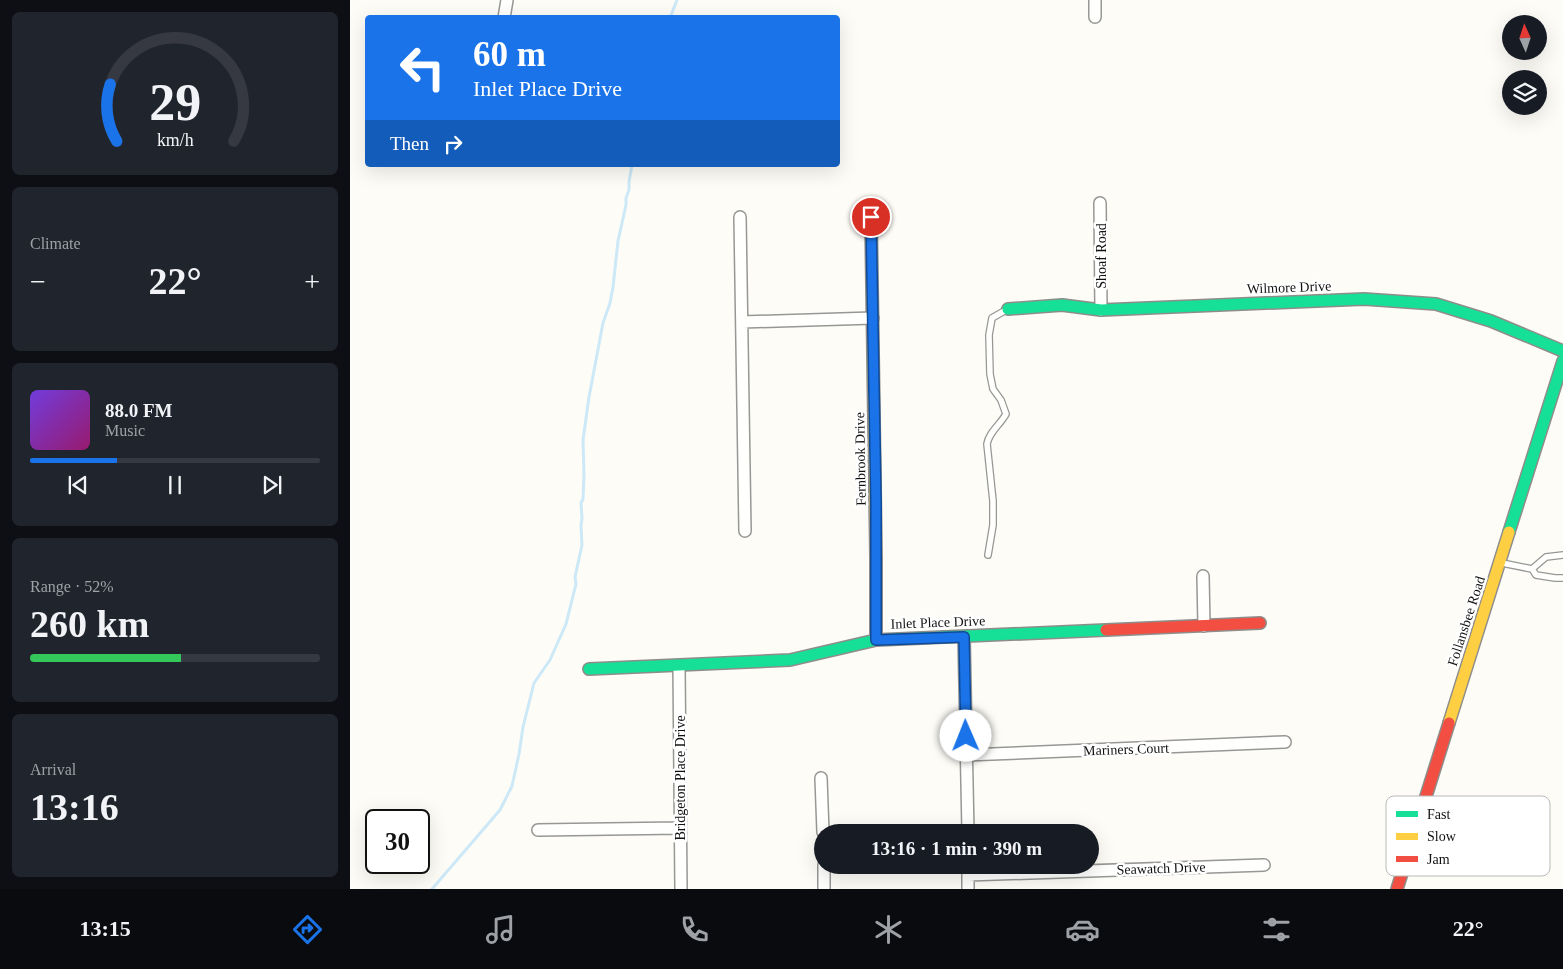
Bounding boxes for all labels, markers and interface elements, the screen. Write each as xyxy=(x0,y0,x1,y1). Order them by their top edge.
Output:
north arrow xyxy=(1502,15,1548,60)
map controls xyxy=(1502,15,1547,115)
icon: left xyxy=(390,35,455,100)
text: 60 m xyxy=(473,35,546,74)
button: layers xyxy=(1502,70,1547,115)
text: 29 xyxy=(149,74,201,131)
text: Inlet Place Drive xyxy=(473,76,622,101)
text: km/h xyxy=(157,130,193,150)
icon: right xyxy=(439,130,467,158)
text: Then xyxy=(390,133,429,154)
pin xyxy=(850,196,892,238)
icon: arrive xyxy=(857,203,885,231)
street label: Shoaf Road xyxy=(1094,223,1109,289)
text: Climate xyxy=(30,235,81,252)
text: 22° xyxy=(148,260,202,302)
text: − xyxy=(30,266,46,297)
text: + xyxy=(304,266,320,297)
street label: Wilmore Drive xyxy=(1246,279,1332,296)
text: 88.0 FM xyxy=(105,400,173,421)
street label: Fernbrook Drive xyxy=(852,412,869,506)
text: Music xyxy=(105,422,145,439)
icon: previous xyxy=(64,471,92,499)
icon: pause xyxy=(161,471,189,499)
icon: next xyxy=(258,471,286,499)
street label: Follansbee Road xyxy=(1445,574,1488,668)
text: Range · 52% xyxy=(30,578,114,595)
text: 260 km xyxy=(30,603,149,645)
street label: Inlet Place Drive xyxy=(890,613,986,632)
position arrow xyxy=(939,709,991,761)
street label: Bridgeton Place Drive xyxy=(673,715,688,841)
street label: Mariners Court xyxy=(1083,741,1169,758)
text: Arrival xyxy=(30,761,76,778)
text: 13:16 xyxy=(30,786,119,828)
legend xyxy=(1386,796,1550,876)
text: Fast xyxy=(1427,807,1450,822)
speed limit sign: 30 xyxy=(365,809,430,874)
text: Slow xyxy=(1427,829,1457,844)
text: 13:16 · 1 min · 390 m xyxy=(871,838,1042,859)
text: Jam xyxy=(1427,852,1450,867)
street label: Seawatch Drive xyxy=(1116,859,1206,878)
icon: directions xyxy=(290,912,325,947)
icon: music xyxy=(483,912,518,947)
icon: phone xyxy=(677,912,712,947)
icon: climate xyxy=(871,912,906,947)
icon: car xyxy=(1065,912,1100,947)
icon: filters xyxy=(1259,912,1294,947)
text: 13:15 xyxy=(79,916,131,941)
text: 22° xyxy=(1453,916,1483,941)

